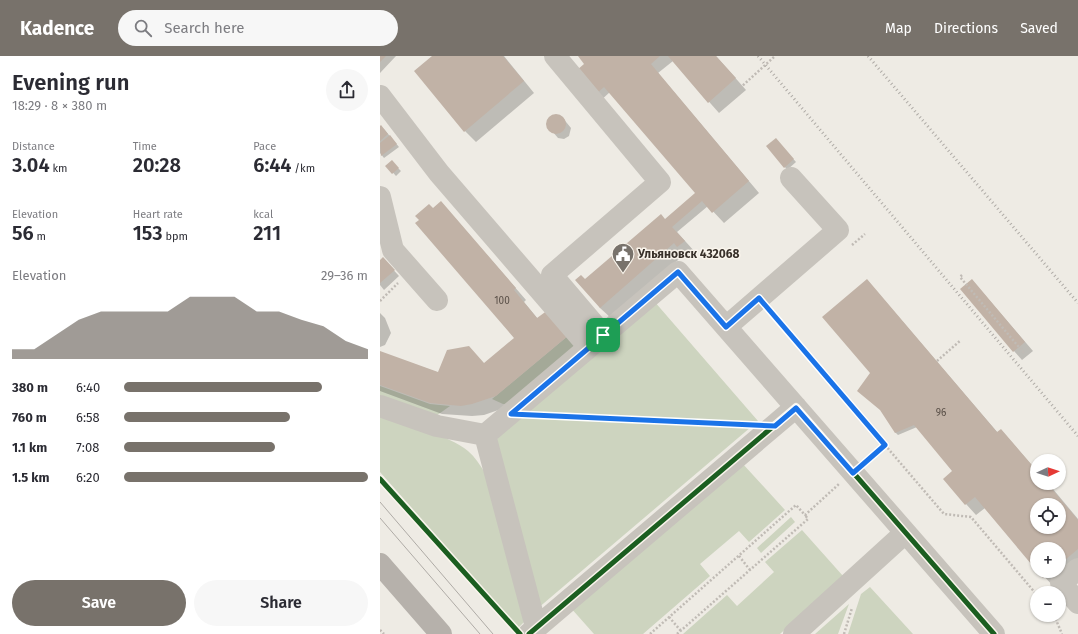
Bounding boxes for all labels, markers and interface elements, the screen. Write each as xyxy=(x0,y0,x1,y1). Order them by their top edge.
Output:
search box xyxy=(118,10,398,46)
text: Kadence xyxy=(20,17,94,40)
icon: search xyxy=(132,17,154,39)
text: Search here xyxy=(164,19,244,37)
text: Map xyxy=(885,20,912,37)
text: Directions xyxy=(934,20,998,37)
text: Saved xyxy=(1020,20,1058,37)
text: Evening run xyxy=(12,69,129,96)
button: share xyxy=(326,69,368,111)
text: 18:29 · 8 × 380 m xyxy=(12,98,107,113)
text: Distance xyxy=(12,140,55,153)
text: Time xyxy=(133,140,157,153)
text: Pace xyxy=(253,140,276,153)
text: 3.04 xyxy=(12,153,50,177)
text: 20:28 xyxy=(133,153,181,177)
text: 6:44 xyxy=(253,153,291,177)
text: km xyxy=(50,162,68,175)
text: /km xyxy=(291,162,315,175)
text: Elevation xyxy=(12,208,58,221)
text: Heart rate xyxy=(133,208,183,221)
text: kcal xyxy=(253,208,273,221)
text: 56 xyxy=(12,221,34,245)
text: 153 xyxy=(133,221,162,245)
text: 211 xyxy=(253,221,281,245)
text: m xyxy=(34,230,46,243)
text: bpm xyxy=(162,230,188,243)
public building icon: Ульяновск 432068 xyxy=(610,241,636,274)
place label: Ульяновск 432068 xyxy=(637,247,740,261)
text: Elevation xyxy=(12,268,66,283)
text: 29–36 m xyxy=(321,268,368,283)
house number: 100 xyxy=(494,295,510,307)
pin xyxy=(586,318,620,352)
icon: arrive xyxy=(592,324,614,346)
text: 380 m xyxy=(12,380,48,395)
text: 6:40 xyxy=(76,380,100,395)
house number: 96 xyxy=(936,407,946,419)
text: 760 m xyxy=(12,410,47,425)
text: 6:58 xyxy=(76,410,100,425)
text: 1.1 km xyxy=(12,440,47,455)
text: 7:08 xyxy=(76,440,99,455)
north arrow xyxy=(1030,454,1066,490)
map controls xyxy=(1030,454,1066,622)
text: 1.5 km xyxy=(12,470,50,485)
text: 6:20 xyxy=(76,470,100,485)
button: locate xyxy=(1030,498,1066,534)
button: + xyxy=(1030,542,1066,578)
button: Save xyxy=(12,580,186,626)
button: Share xyxy=(194,580,368,626)
button: − xyxy=(1030,586,1066,622)

